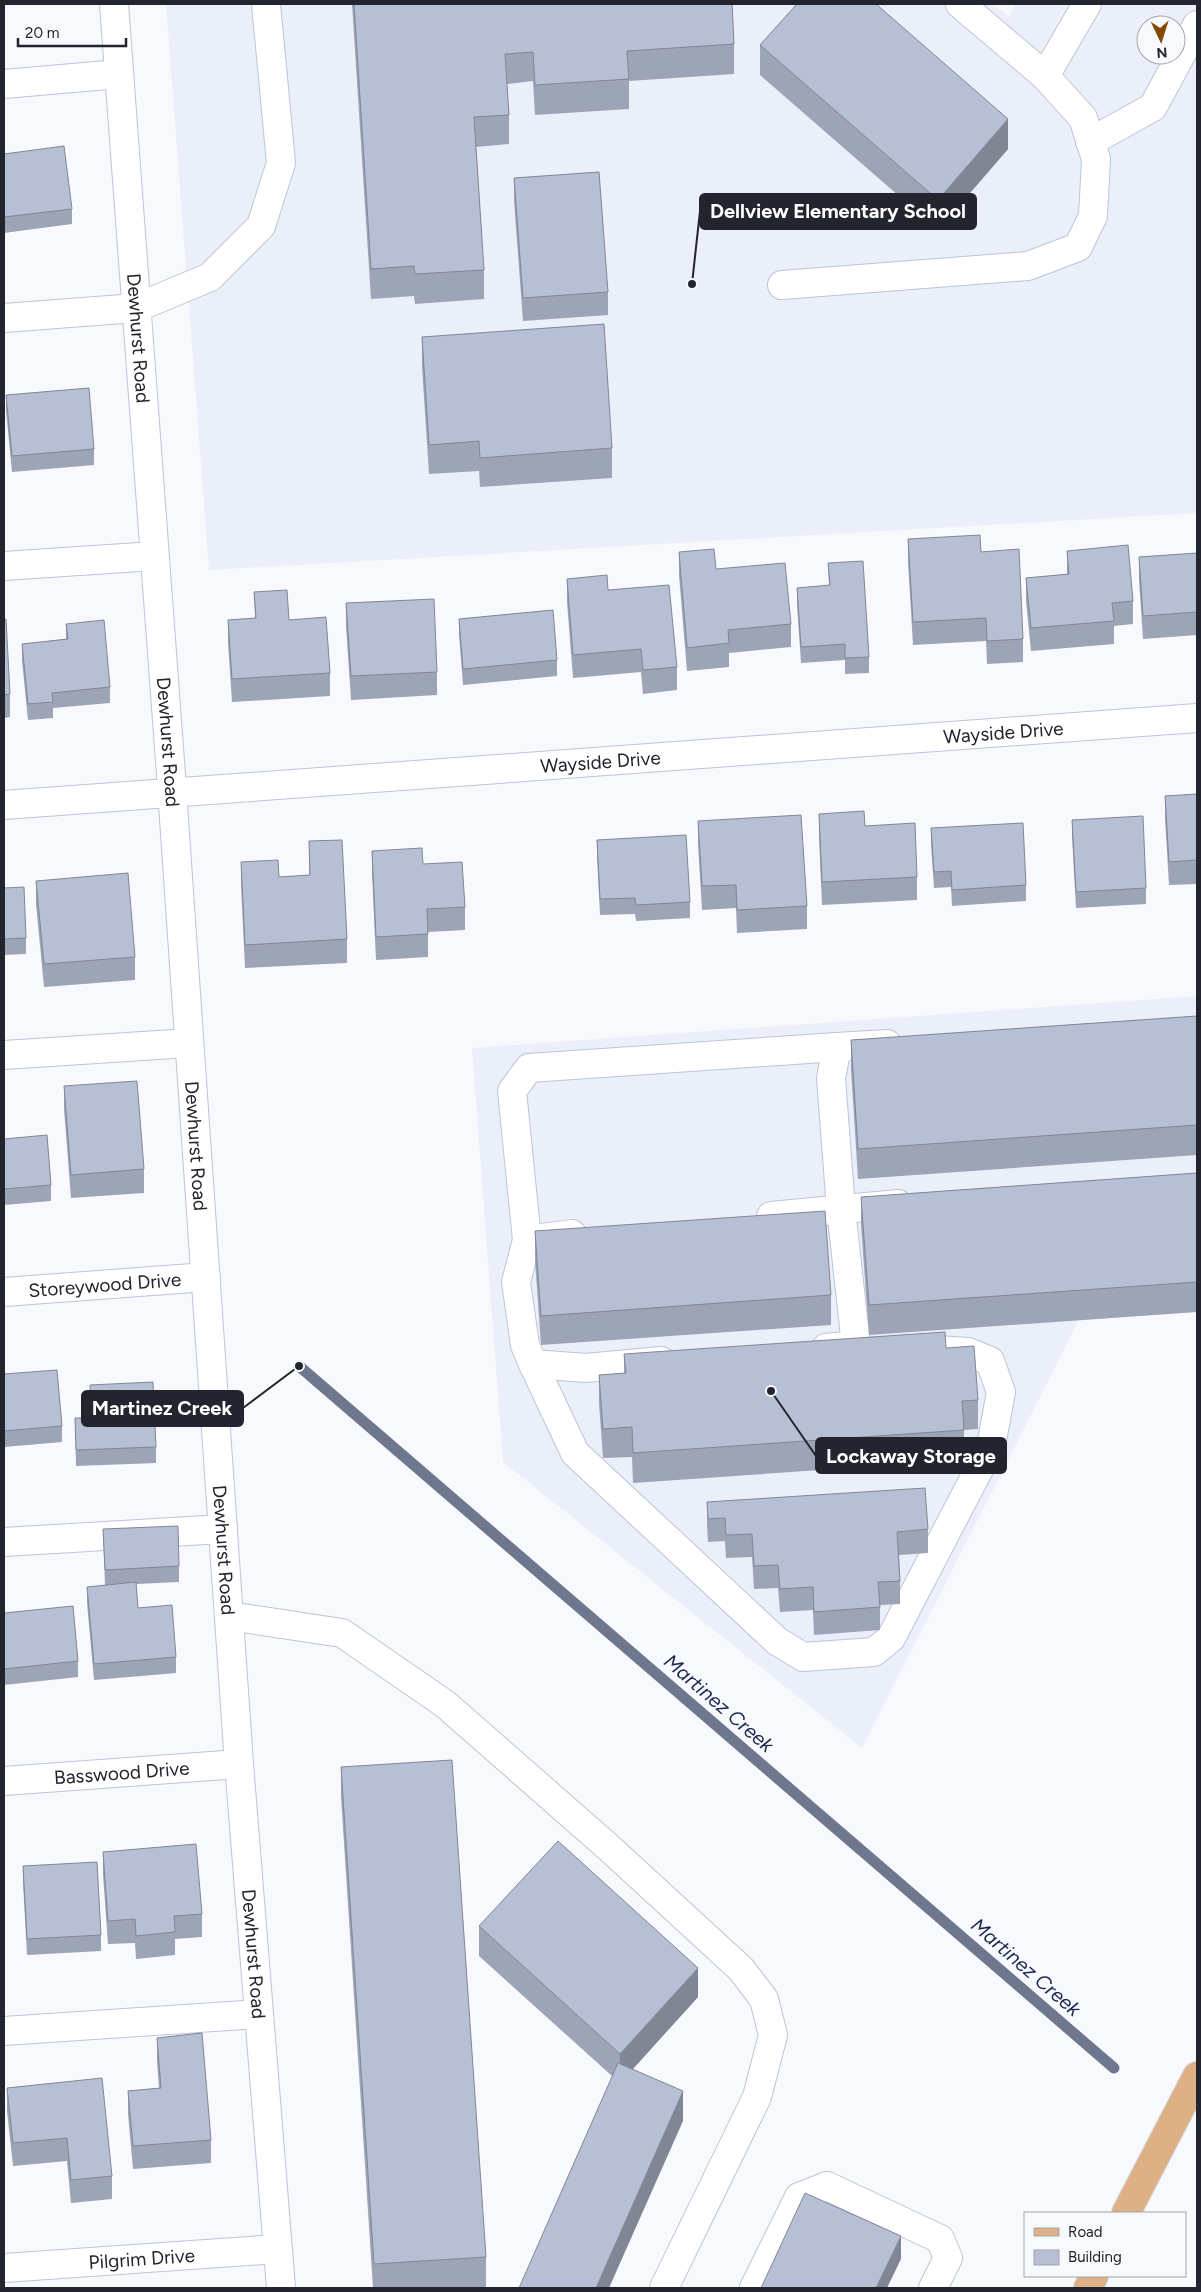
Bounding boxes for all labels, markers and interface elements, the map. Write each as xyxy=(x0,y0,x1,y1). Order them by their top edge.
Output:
scale bar xyxy=(18,15,125,47)
north arrow xyxy=(1136,15,1186,65)
text: 20 m xyxy=(25,24,59,42)
text: N xyxy=(1156,44,1168,61)
callout: Dellview Elementary School xyxy=(700,194,976,229)
text: Dellview Elementary School xyxy=(710,199,966,223)
street label: Dewhurst Road xyxy=(122,272,154,404)
street label: Dewhurst Road xyxy=(152,676,184,808)
street label: Wayside Drive xyxy=(942,717,1064,748)
street label: Wayside Drive xyxy=(540,746,661,778)
street label: Dewhurst Road xyxy=(180,1080,212,1212)
street label: Storeywood Drive xyxy=(28,1268,182,1302)
callout: Martinez Creek xyxy=(82,1391,243,1426)
text: Martinez Creek xyxy=(92,1396,232,1420)
callout: Lockaway Storage xyxy=(816,1438,1006,1473)
text: Lockaway Storage xyxy=(826,1444,996,1468)
street label: Dewhurst Road xyxy=(208,1484,240,1616)
water label: Martinez Creek xyxy=(659,1649,780,1758)
street label: Basswood Drive xyxy=(53,1757,190,1789)
street label: Dewhurst Road xyxy=(237,1888,270,2020)
water label: Martinez Creek xyxy=(966,1913,1087,2022)
legend xyxy=(1024,2212,1186,2277)
text: Road xyxy=(1068,2223,1103,2241)
street label: Pilgrim Drive xyxy=(88,2244,196,2274)
text: Building xyxy=(1068,2248,1122,2266)

